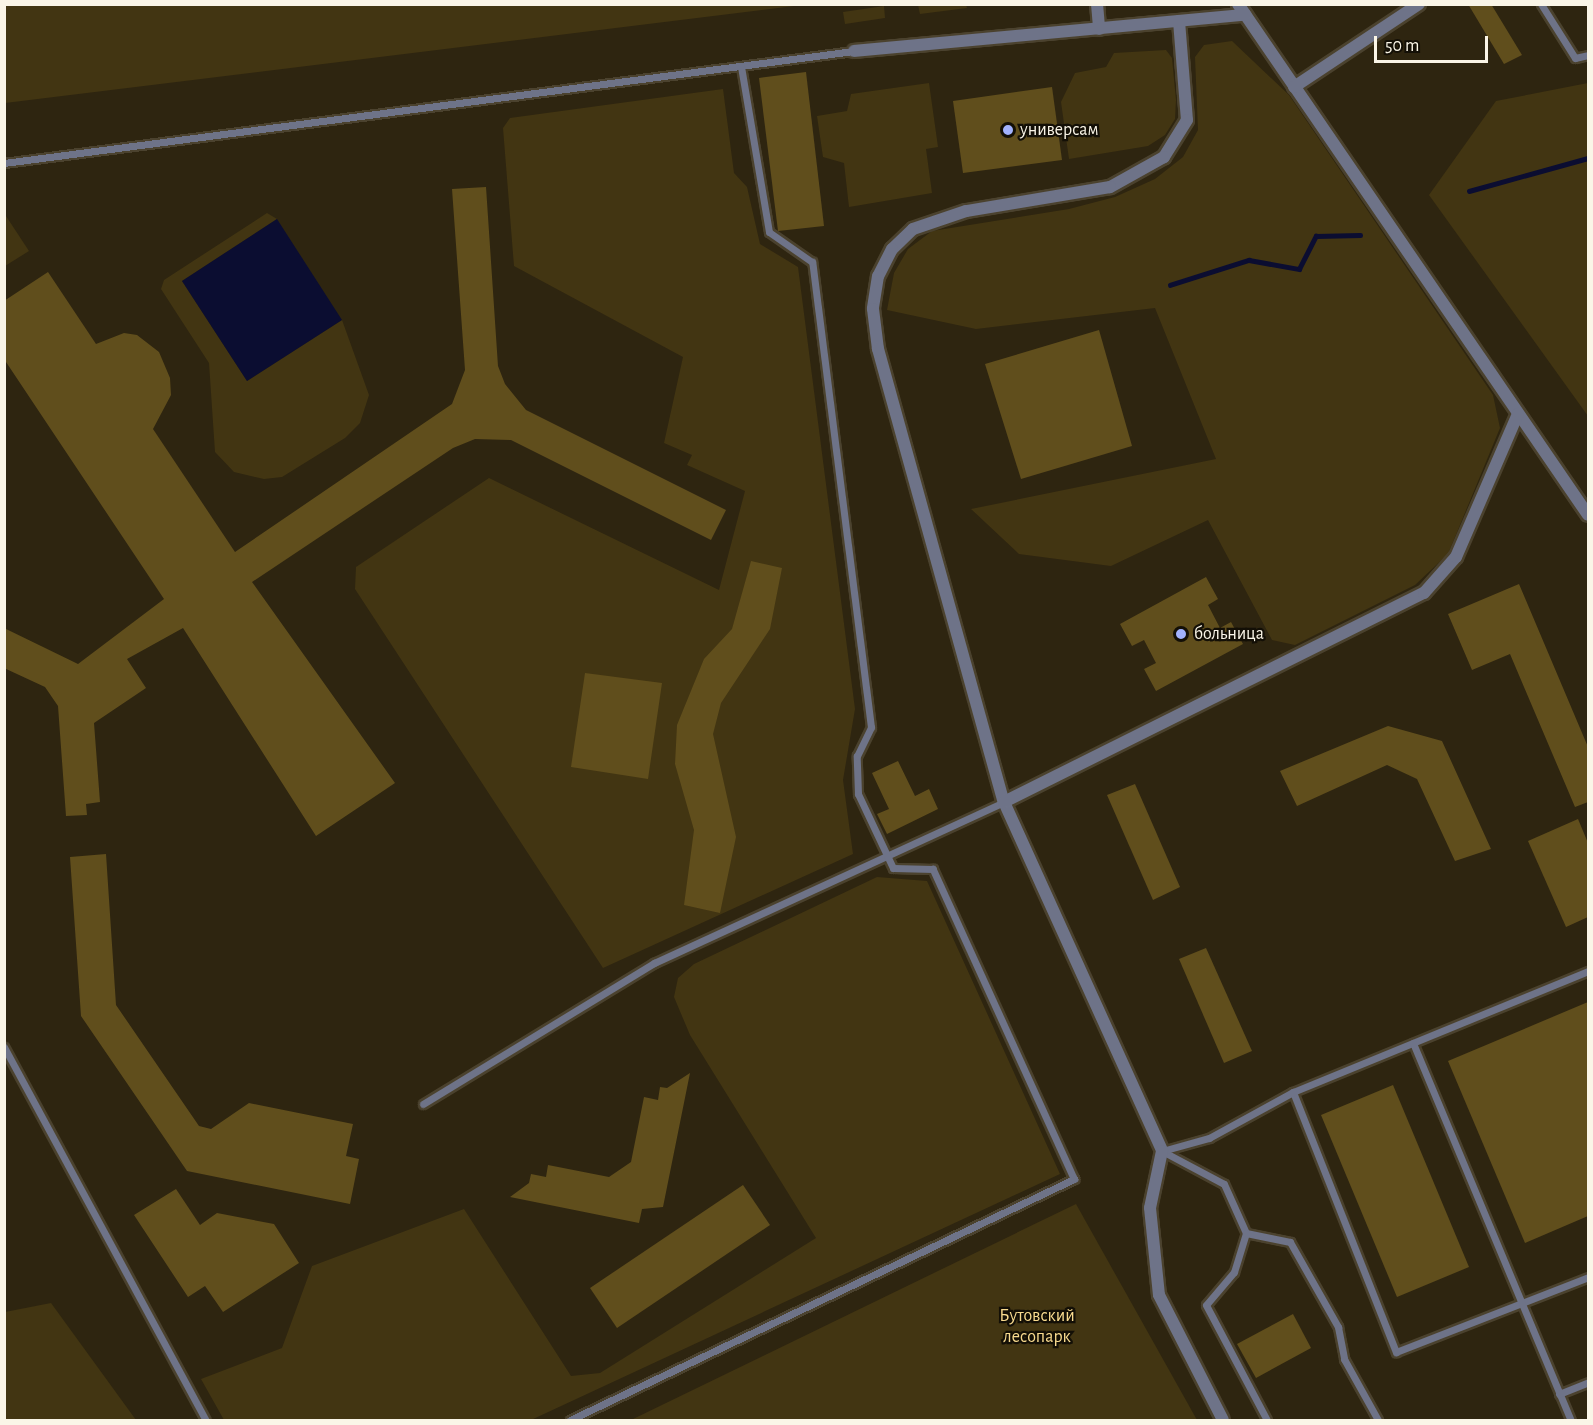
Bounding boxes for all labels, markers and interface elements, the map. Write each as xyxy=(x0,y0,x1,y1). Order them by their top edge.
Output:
scale bar xyxy=(1377,24,1491,62)
text: 50 m xyxy=(1385,37,1419,55)
place label: универсам xyxy=(1020,119,1098,141)
marker: универсам xyxy=(1001,123,1015,137)
place label: больница xyxy=(1194,623,1264,645)
marker: больница xyxy=(1172,625,1190,643)
park label: Бутовский лесопарк xyxy=(999,1306,1075,1348)

